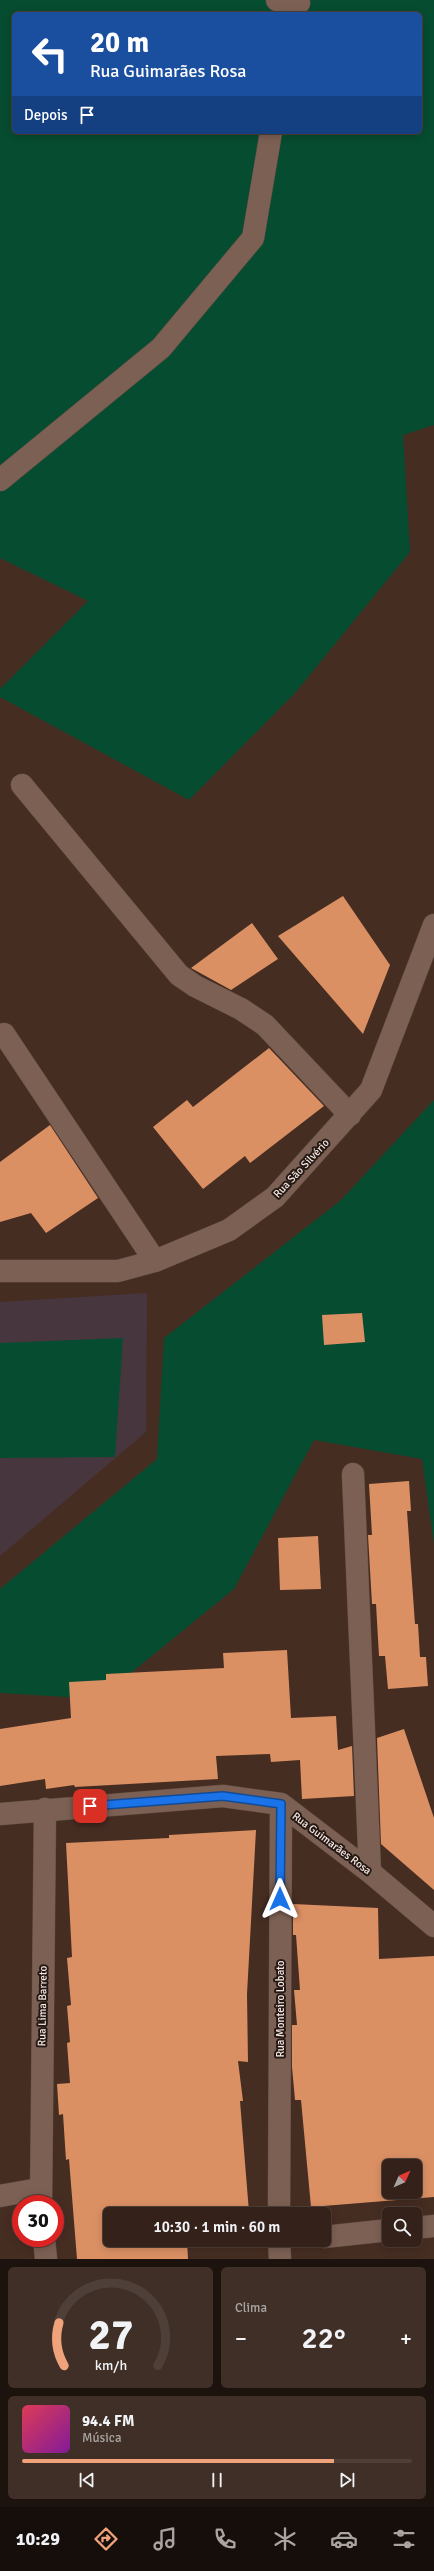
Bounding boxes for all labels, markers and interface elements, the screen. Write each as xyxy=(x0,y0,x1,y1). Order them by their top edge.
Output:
text: 20 m xyxy=(90,26,149,60)
icon: left xyxy=(24,28,76,80)
text: Rua Guimarães Rosa xyxy=(90,60,246,82)
icon: arrive xyxy=(76,104,98,126)
text: Depois xyxy=(24,106,68,124)
street label: Rua São Silvério xyxy=(271,1136,332,1200)
pin xyxy=(73,1789,107,1823)
icon: arrive xyxy=(79,1795,101,1817)
street label: Rua Guimarães Rosa xyxy=(290,1809,374,1878)
position arrow xyxy=(259,1878,301,1920)
street label: Rua Monteiro Lobato xyxy=(274,1960,287,2058)
street label: Rua Lima Barreto xyxy=(35,1965,50,2046)
north arrow xyxy=(382,2159,422,2199)
map controls xyxy=(382,2159,422,2247)
speed limit sign: 30 xyxy=(12,2195,64,2247)
button: search xyxy=(382,2207,422,2247)
text: 10:30 · 1 min · 60 m xyxy=(154,2218,280,2236)
text: Clima xyxy=(235,2300,267,2316)
text: 27 xyxy=(88,2309,133,2360)
text: 22° xyxy=(302,2320,345,2357)
text: − xyxy=(235,2325,247,2352)
text: + xyxy=(400,2325,412,2352)
text: km/h xyxy=(94,2356,127,2373)
text: 94.4 FM xyxy=(82,2412,134,2430)
text: Música xyxy=(82,2430,122,2446)
icon: previous xyxy=(76,2469,98,2491)
icon: pause xyxy=(206,2469,228,2491)
icon: next xyxy=(336,2469,358,2491)
icon: directions xyxy=(92,2525,120,2553)
icon: music xyxy=(151,2525,179,2553)
icon: phone xyxy=(211,2525,239,2553)
icon: climate xyxy=(271,2525,299,2553)
icon: car xyxy=(330,2525,358,2553)
icon: filters xyxy=(390,2525,418,2553)
text: 10:29 xyxy=(16,2528,60,2550)

